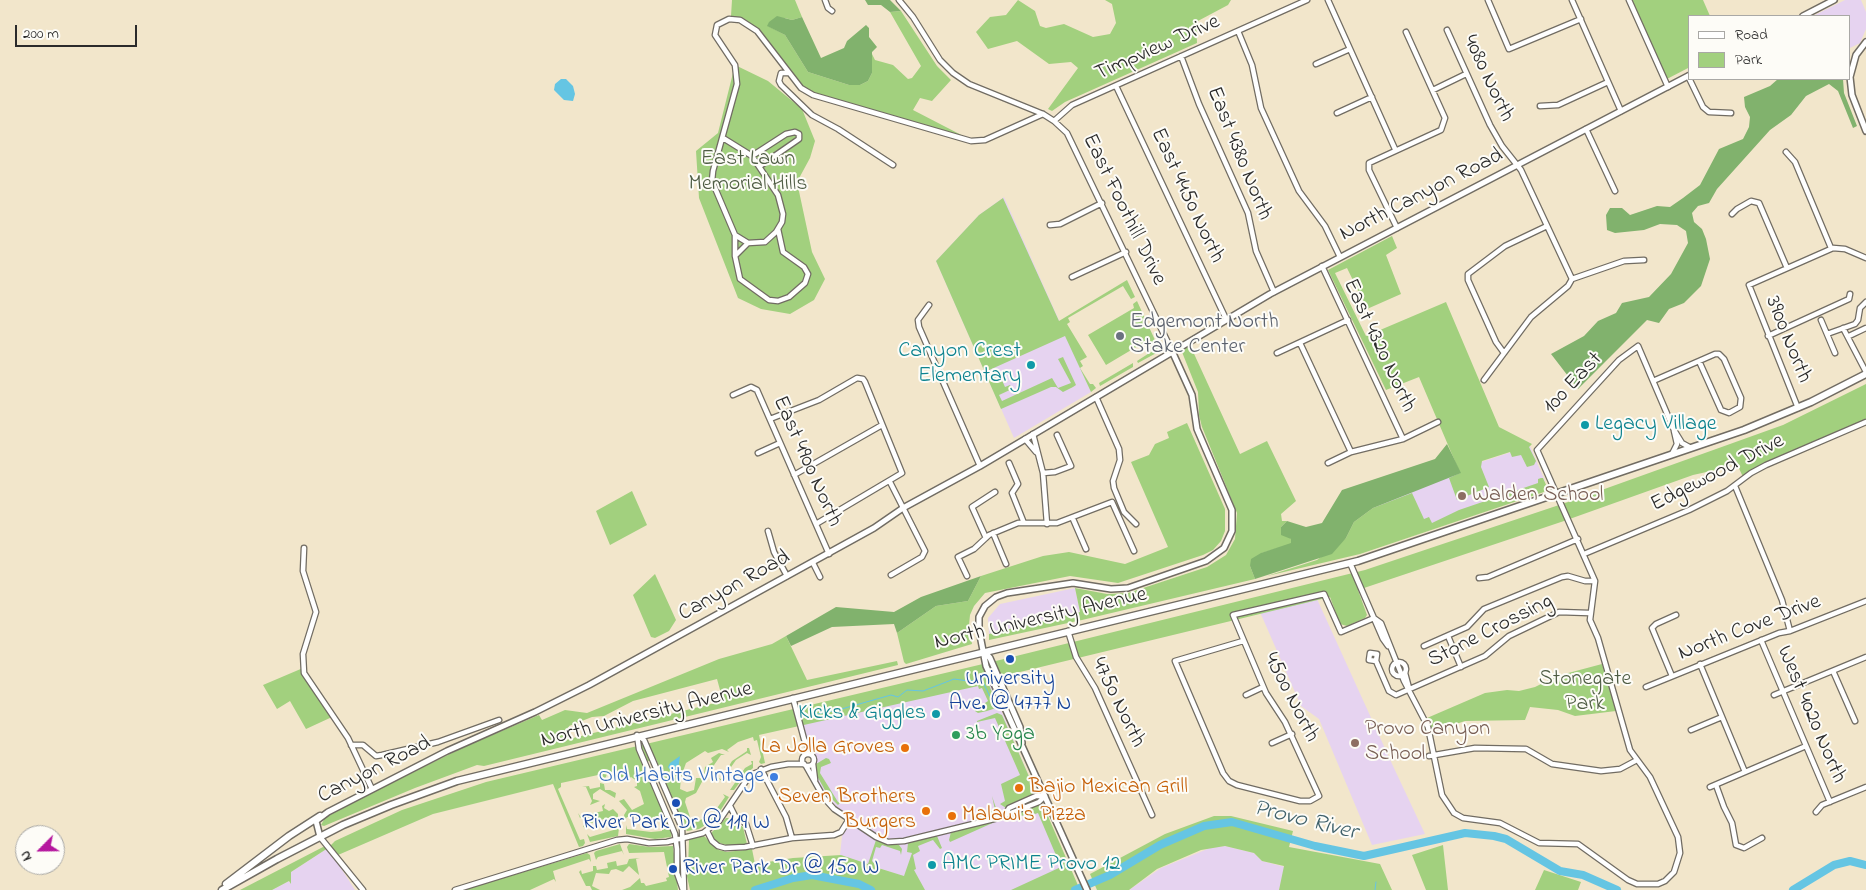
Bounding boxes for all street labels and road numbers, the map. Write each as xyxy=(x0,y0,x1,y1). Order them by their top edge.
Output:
street label: Timpview Drive xyxy=(1092,10,1224,88)
street label: 4080 North xyxy=(1455,31,1519,127)
street label: East 4380 North xyxy=(1199,83,1277,225)
street label: East 4450 North xyxy=(1143,124,1229,268)
street label: East Foothill Drive xyxy=(1075,130,1171,290)
street label: North Canyon Road xyxy=(1336,143,1508,249)
street label: East 4320 North xyxy=(1336,275,1420,417)
street label: 3900 North xyxy=(1758,293,1816,387)
street label: 100 East xyxy=(1539,347,1609,421)
street label: East 4900 North xyxy=(765,392,847,532)
street label: Edgewood Drive xyxy=(1647,429,1789,519)
street label: Canyon Road xyxy=(675,546,795,628)
street label: North University Avenue xyxy=(932,583,1150,657)
street label: Stone Crossing xyxy=(1424,589,1558,675)
street label: North Cove Drive xyxy=(1675,590,1825,668)
street label: West 4020 North xyxy=(1769,642,1851,788)
street label: 4500 North xyxy=(1256,649,1324,747)
street label: 4750 North xyxy=(1084,654,1150,752)
street label: North University Avenue xyxy=(539,677,755,755)
street label: Canyon Road xyxy=(314,731,436,811)

